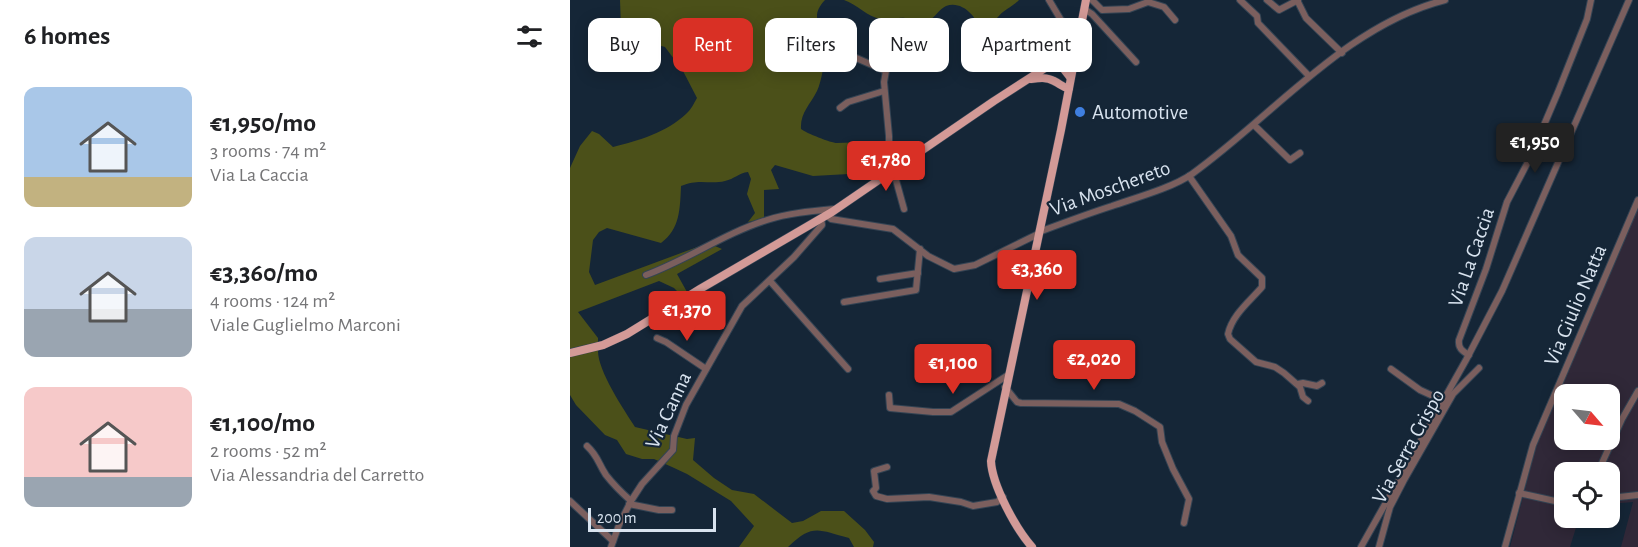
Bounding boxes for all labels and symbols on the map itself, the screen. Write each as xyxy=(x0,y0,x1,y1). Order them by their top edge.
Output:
place label: Automotive xyxy=(1092,102,1188,123)
marker: Automotive xyxy=(1073,105,1087,119)
pin: €1,950 xyxy=(1486,123,1584,174)
pin: €1,780 xyxy=(837,141,935,192)
street label: Via Moschereto xyxy=(1047,157,1173,220)
street label: Via La Caccia xyxy=(1445,205,1498,310)
street label: Via Giulio Natta xyxy=(1541,241,1610,369)
pin: €3,360 xyxy=(988,250,1086,301)
pin: €1,370 xyxy=(638,291,736,342)
pin: €2,020 xyxy=(1045,340,1143,391)
pin: €1,100 xyxy=(904,344,1002,395)
street label: Via Canna xyxy=(642,368,695,452)
north arrow xyxy=(1554,384,1620,450)
street label: Via Serra Crispo xyxy=(1368,386,1448,507)
scale bar xyxy=(588,505,716,532)

